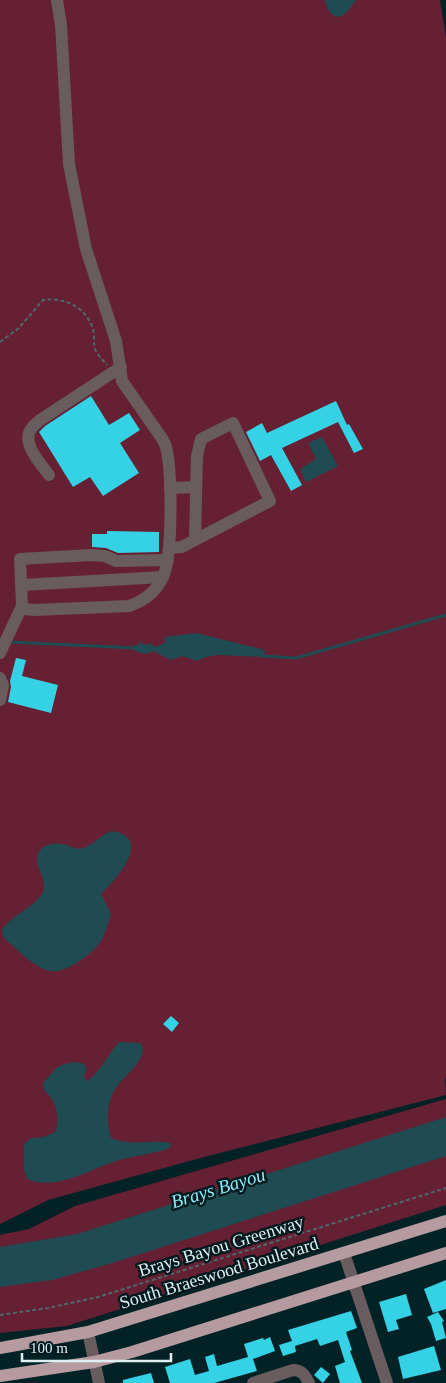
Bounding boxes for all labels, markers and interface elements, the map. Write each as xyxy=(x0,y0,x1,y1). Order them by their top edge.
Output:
water label: Brays Bayou xyxy=(168,1164,268,1212)
street label: Brays Bayou Greenway xyxy=(136,1211,306,1281)
street label: South Braeswood Boulevard xyxy=(117,1233,321,1313)
scale bar xyxy=(22,1330,171,1362)
text: 100 m xyxy=(30,1340,68,1356)

